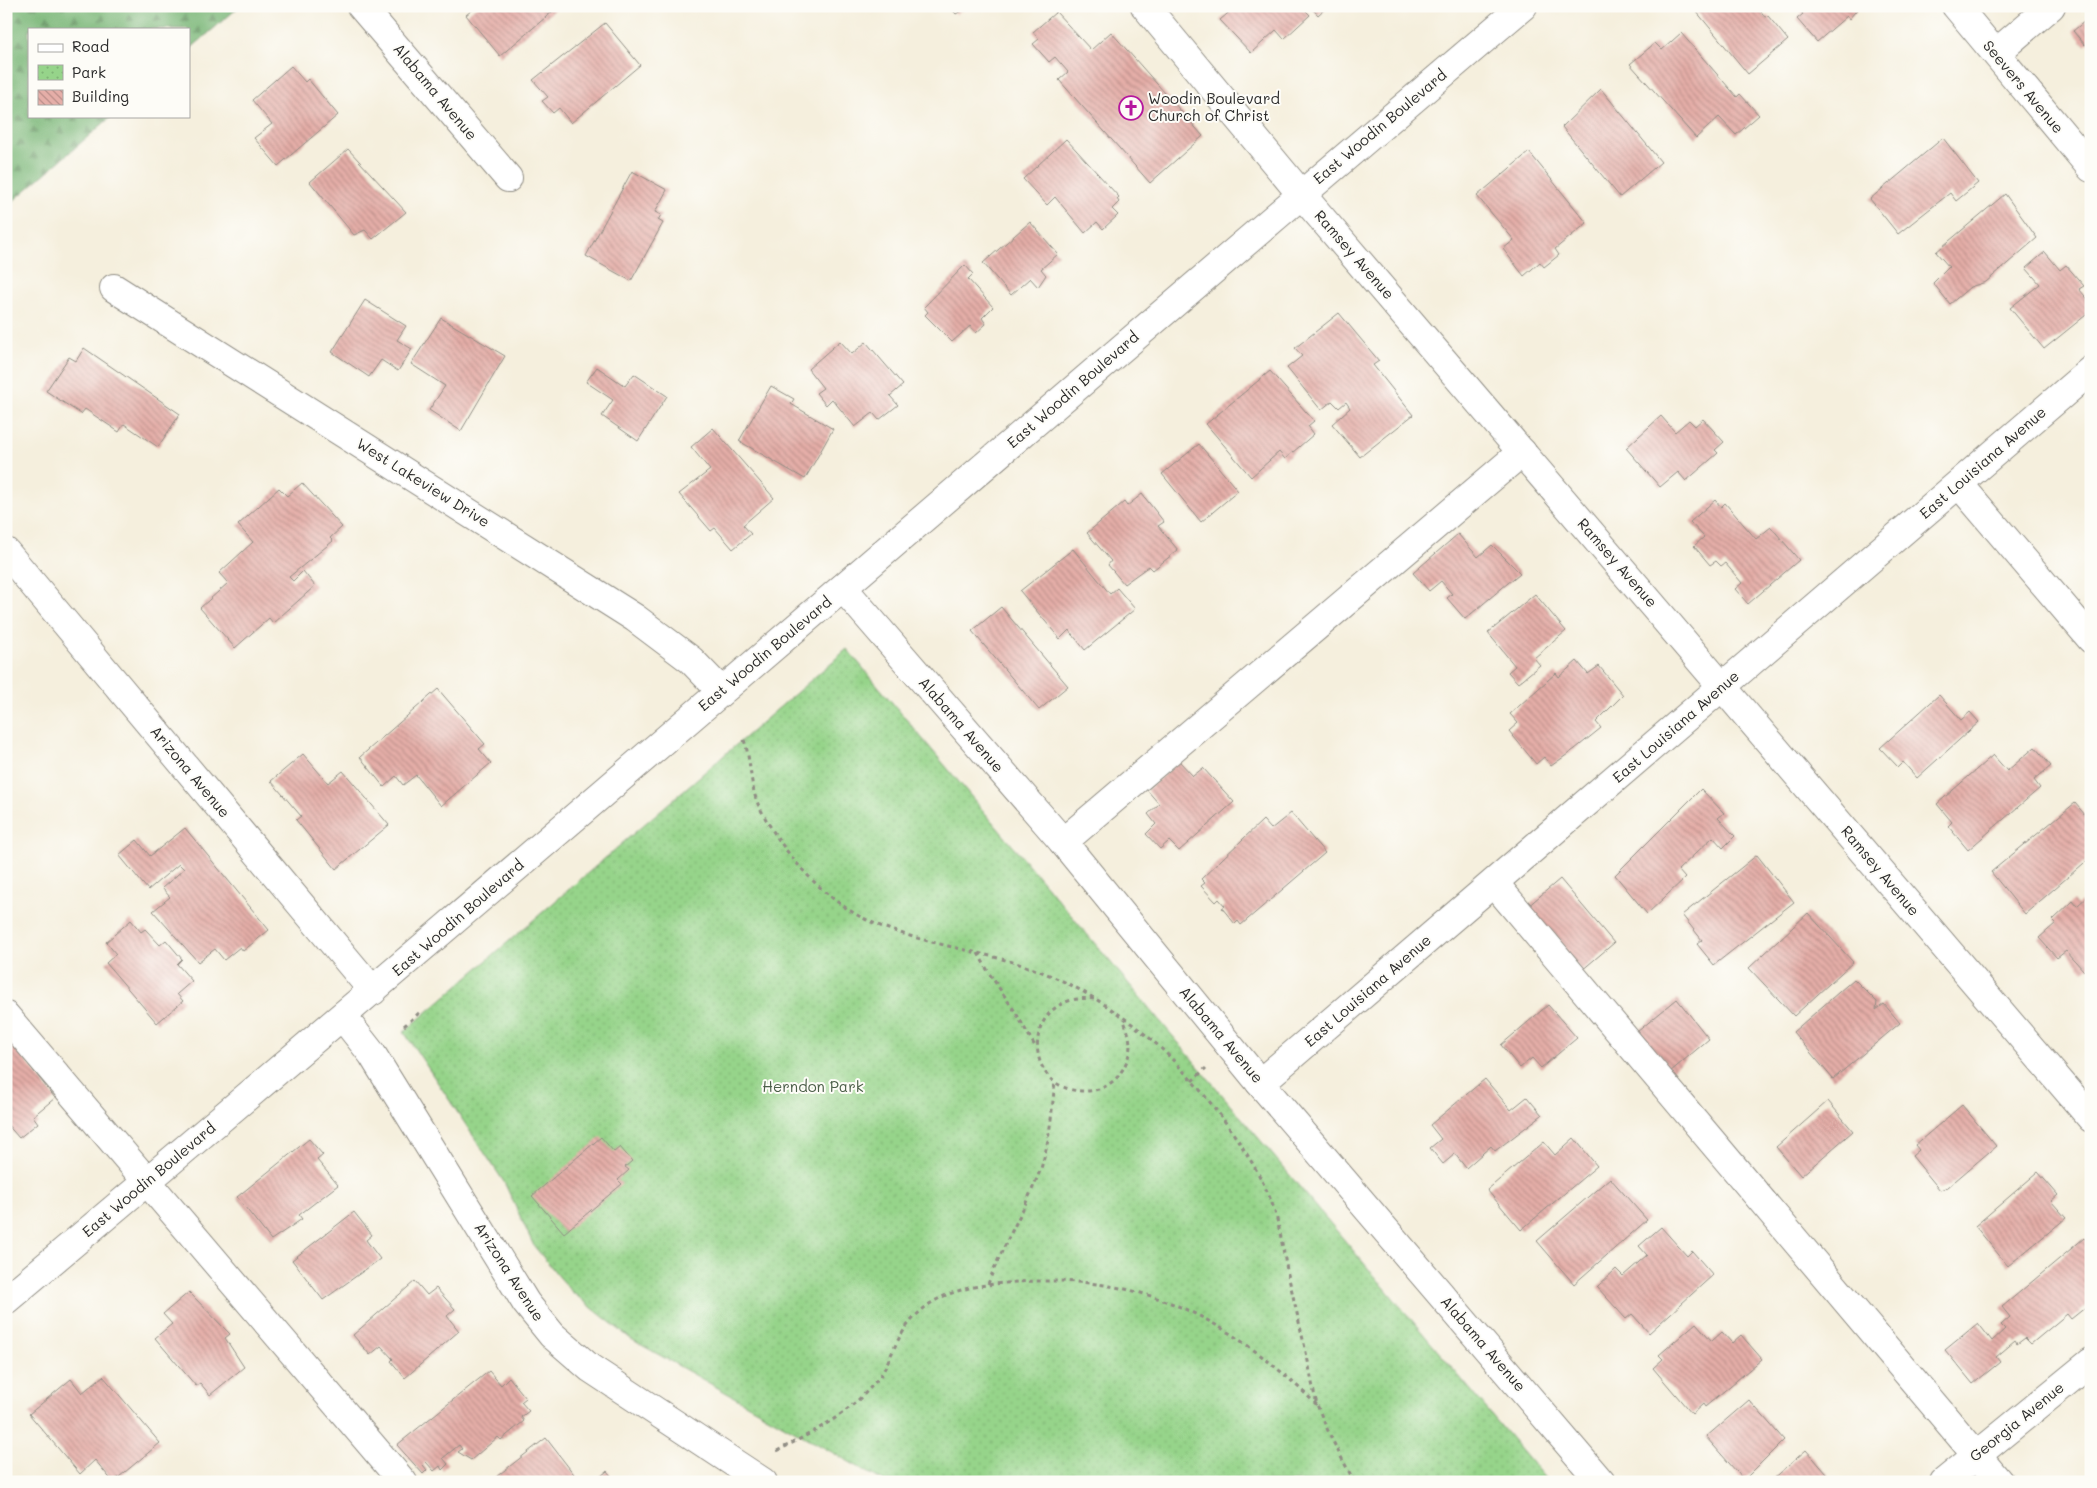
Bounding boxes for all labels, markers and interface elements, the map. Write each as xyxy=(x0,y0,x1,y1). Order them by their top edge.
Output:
legend xyxy=(28,28,190,118)
text: Road xyxy=(72,36,109,56)
street label: Seevers Avenue xyxy=(1979,36,2069,137)
street label: Alabama Avenue xyxy=(389,39,482,144)
text: Park xyxy=(72,62,106,82)
street label: East Woodin Boulevard xyxy=(1308,64,1450,188)
text: Building xyxy=(72,86,129,106)
place label: Woodin Boulevard Church of Christ xyxy=(1148,88,1280,125)
church icon: Woodin Boulevard Church of Christ xyxy=(1118,95,1144,121)
street label: Ramsey Avenue xyxy=(1310,206,1399,303)
street label: East Woodin Boulevard xyxy=(1002,326,1143,452)
street label: East Louisiana Avenue xyxy=(1915,402,2050,523)
street label: West Lakeview Drive xyxy=(353,433,494,531)
street label: Ramsey Avenue xyxy=(1573,514,1662,611)
street label: East Woodin Boulevard xyxy=(693,591,835,715)
street label: East Louisiana Avenue xyxy=(1608,666,1743,787)
street label: Alabama Avenue xyxy=(915,672,1009,776)
street label: Arizona Avenue xyxy=(146,721,235,821)
street label: Ramsey Avenue xyxy=(1837,821,1924,920)
street label: East Woodin Boulevard xyxy=(387,854,528,980)
street label: East Louisiana Avenue xyxy=(1300,930,1435,1051)
street label: Alabama Avenue xyxy=(1175,982,1268,1087)
park label: Herndon Park xyxy=(762,1076,864,1096)
street label: East Woodin Boulevard xyxy=(77,1117,219,1241)
street label: Arizona Avenue xyxy=(470,1218,549,1325)
street label: Alabama Avenue xyxy=(1437,1291,1531,1395)
street label: Georgia Avenue xyxy=(1965,1377,2068,1466)

